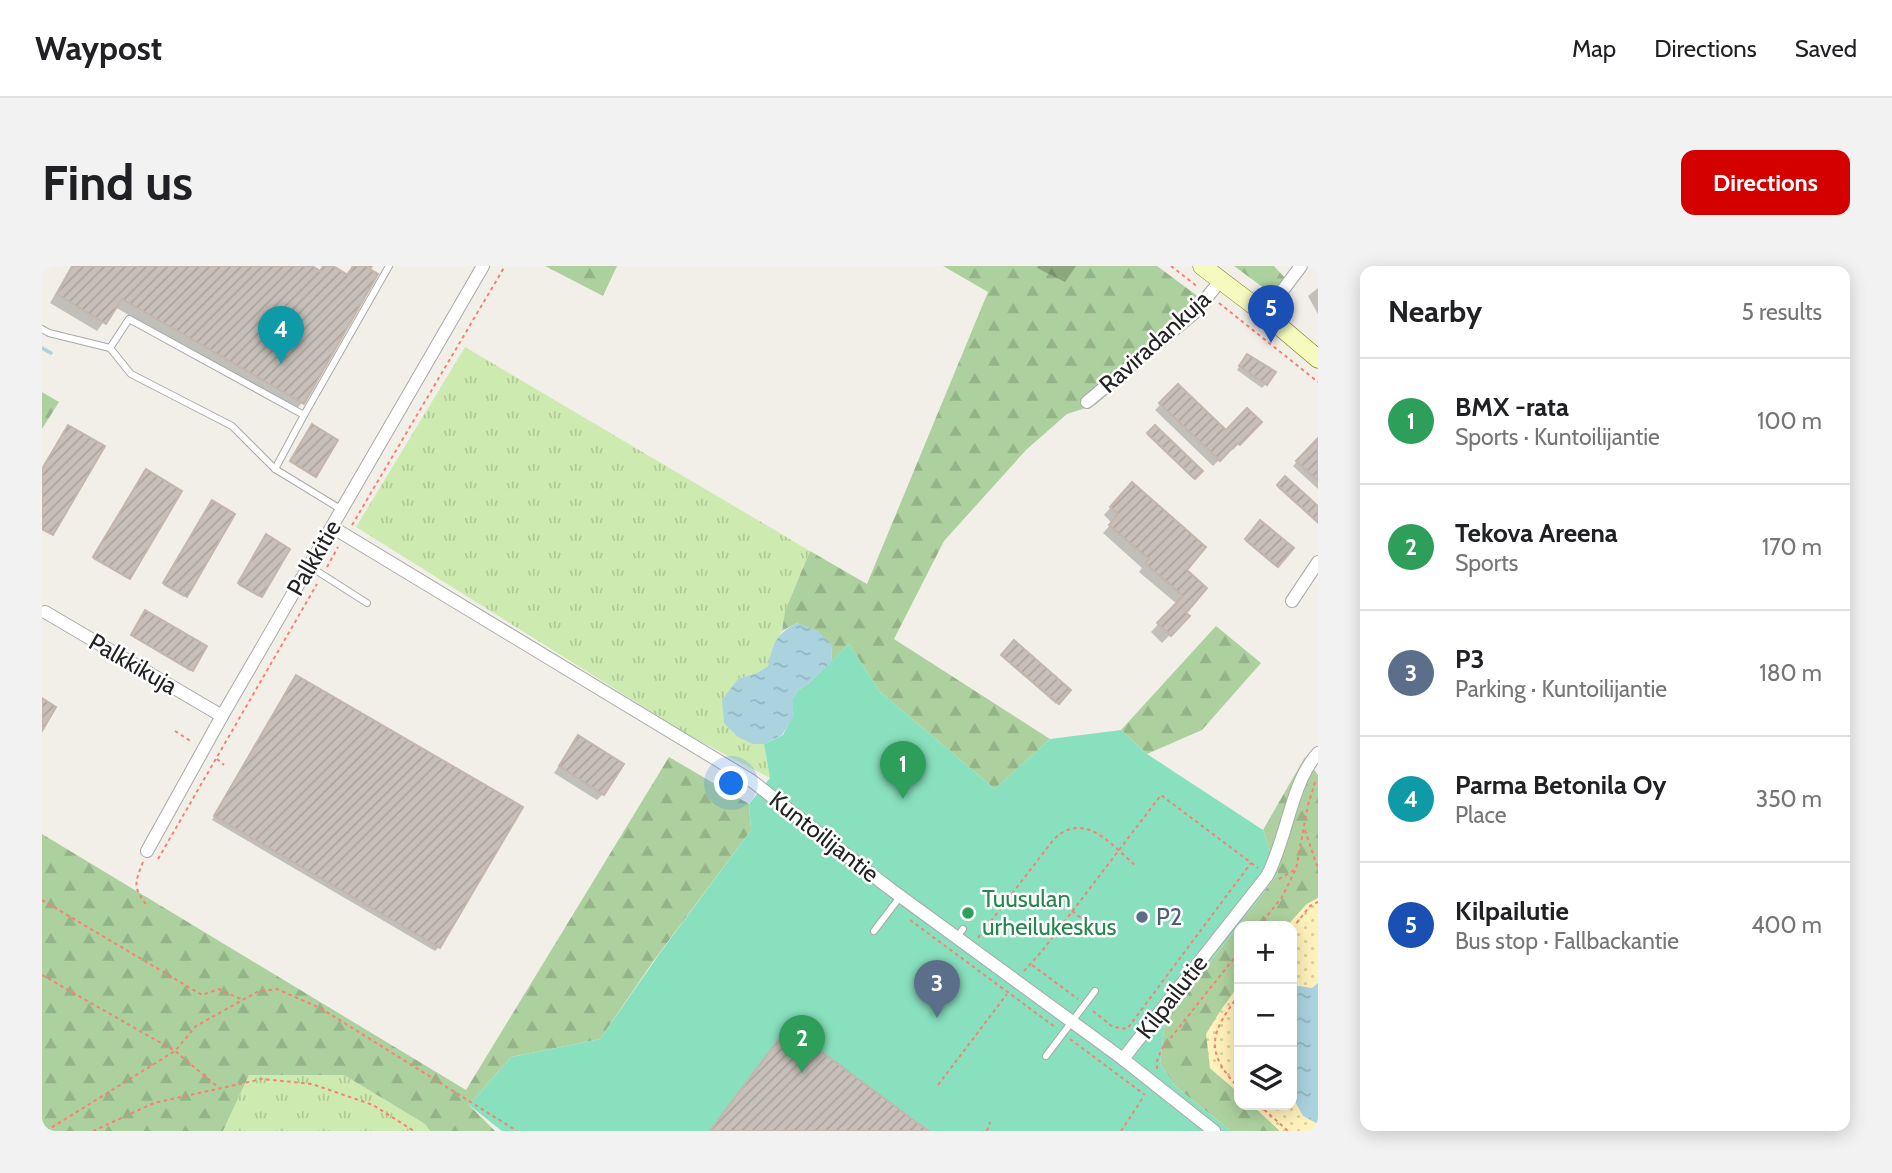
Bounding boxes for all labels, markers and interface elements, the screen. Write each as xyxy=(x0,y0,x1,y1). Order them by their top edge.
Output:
text: Waypost xyxy=(35,28,162,68)
text: Map xyxy=(1572,34,1616,63)
text: Directions xyxy=(1654,34,1757,63)
text: Saved xyxy=(1795,34,1857,63)
button: Directions xyxy=(1681,150,1850,215)
text: Find us xyxy=(42,153,193,212)
street label: Raviradankuja xyxy=(1093,284,1217,399)
pin: 5 xyxy=(1248,285,1294,343)
text: Nearby xyxy=(1388,293,1482,330)
text: 5 results xyxy=(1741,298,1822,326)
pin: 4 xyxy=(258,306,304,364)
text: BMX -rata xyxy=(1455,391,1569,423)
text: 1 xyxy=(1407,407,1415,435)
text: 100 m xyxy=(1757,407,1822,435)
text: Sports · Kuntoilijantie xyxy=(1455,423,1660,451)
street label: Palkkitie xyxy=(280,515,347,601)
text: Tekova Areena xyxy=(1455,517,1618,549)
text: 2 xyxy=(1405,533,1417,561)
text: 170 m xyxy=(1762,533,1822,561)
text: Sports xyxy=(1455,549,1518,577)
street label: Palkkikuja xyxy=(84,627,183,701)
text: P3 xyxy=(1455,643,1485,675)
text: 3 xyxy=(1405,659,1417,687)
text: 180 m xyxy=(1759,659,1822,687)
text: Parking · Kuntoilijantie xyxy=(1455,675,1667,703)
pin: 1 xyxy=(880,741,926,799)
your location xyxy=(714,766,748,800)
text: Parma Betonila Oy xyxy=(1455,769,1666,801)
street label: Kuntoilijantie xyxy=(764,785,885,888)
text: 4 xyxy=(1404,785,1418,813)
text: 350 m xyxy=(1756,785,1822,813)
text: Place xyxy=(1455,801,1507,829)
place label: Tuusulan urheilukeskus xyxy=(982,884,1117,941)
text: Kilpailutie xyxy=(1455,895,1569,927)
place label: P2 xyxy=(1156,902,1182,931)
marker: Tuusulan urheilukeskus xyxy=(960,905,976,921)
marker: P2 xyxy=(1134,909,1150,925)
text: 5 xyxy=(1405,911,1417,939)
text: 400 m xyxy=(1751,911,1822,939)
map controls xyxy=(1234,921,1297,1110)
button: + xyxy=(1234,921,1297,984)
text: Bus stop · Fallbackantie xyxy=(1455,927,1679,955)
street label: Kilpailutie xyxy=(1130,949,1213,1044)
pin: 3 xyxy=(914,960,960,1018)
button: − xyxy=(1234,984,1297,1047)
pin: 2 xyxy=(779,1015,825,1073)
button: layers xyxy=(1234,1047,1297,1110)

